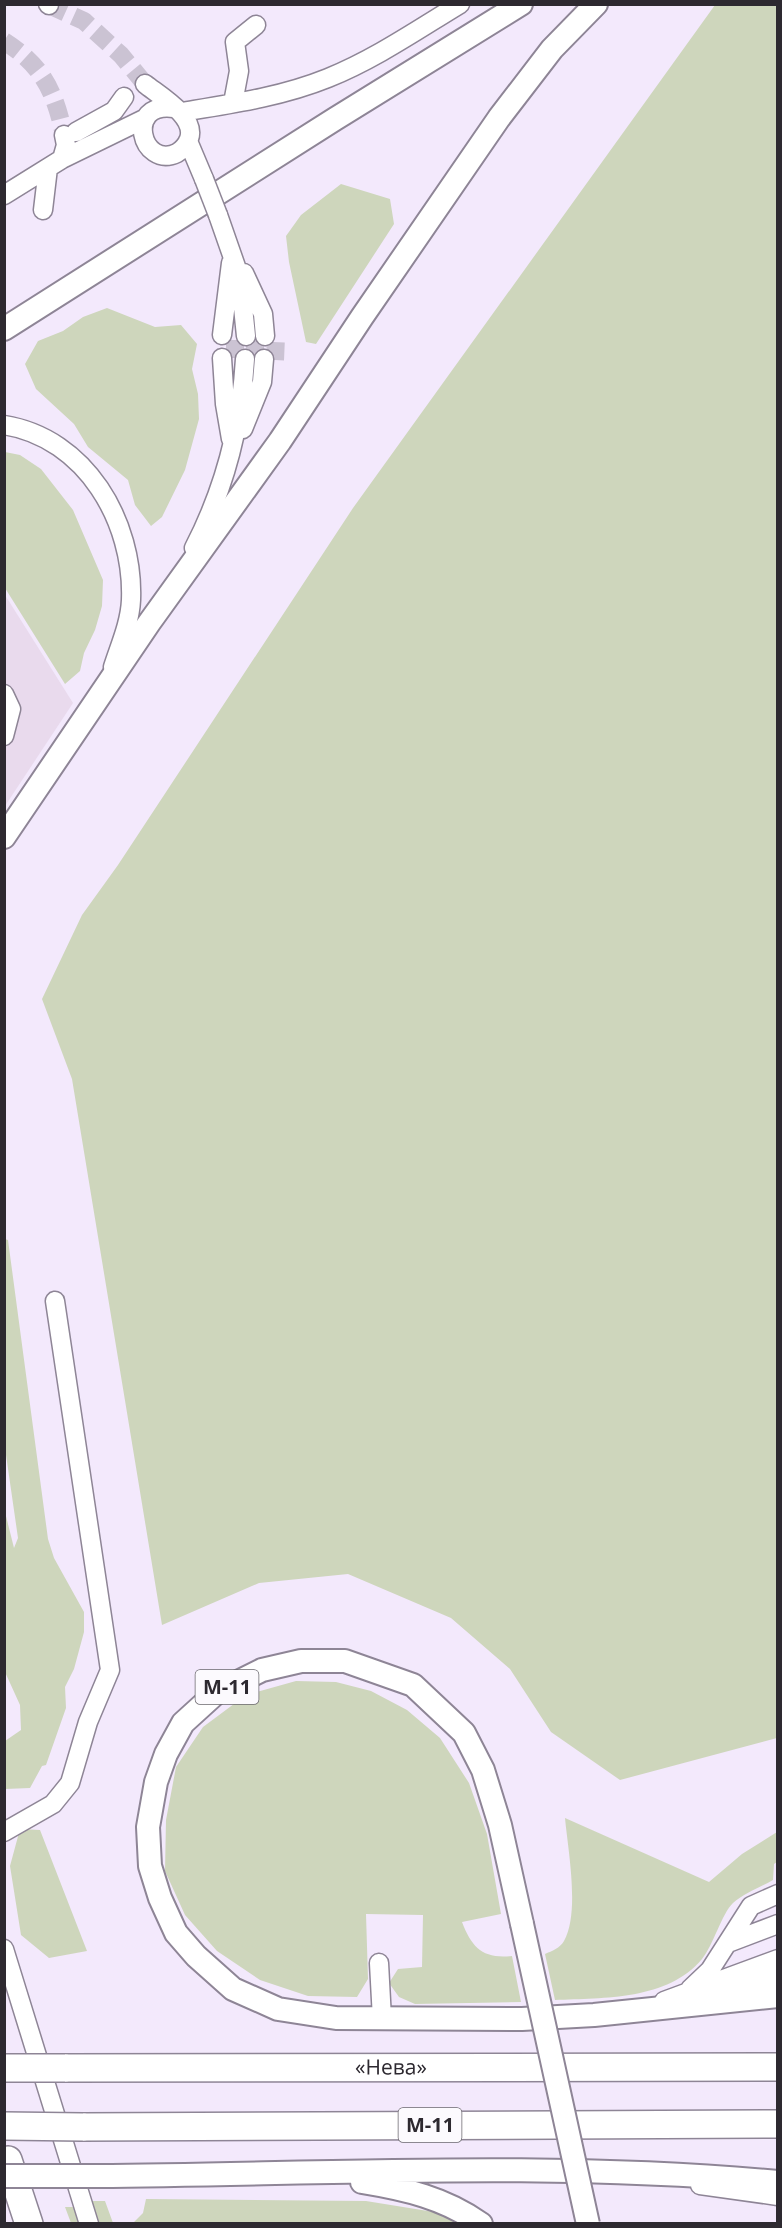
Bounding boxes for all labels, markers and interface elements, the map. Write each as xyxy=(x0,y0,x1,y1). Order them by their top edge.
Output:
road number: М-11 xyxy=(196,1670,258,1704)
street label: «Нева» xyxy=(355,2052,427,2081)
road number: М-11 xyxy=(398,2108,462,2142)

